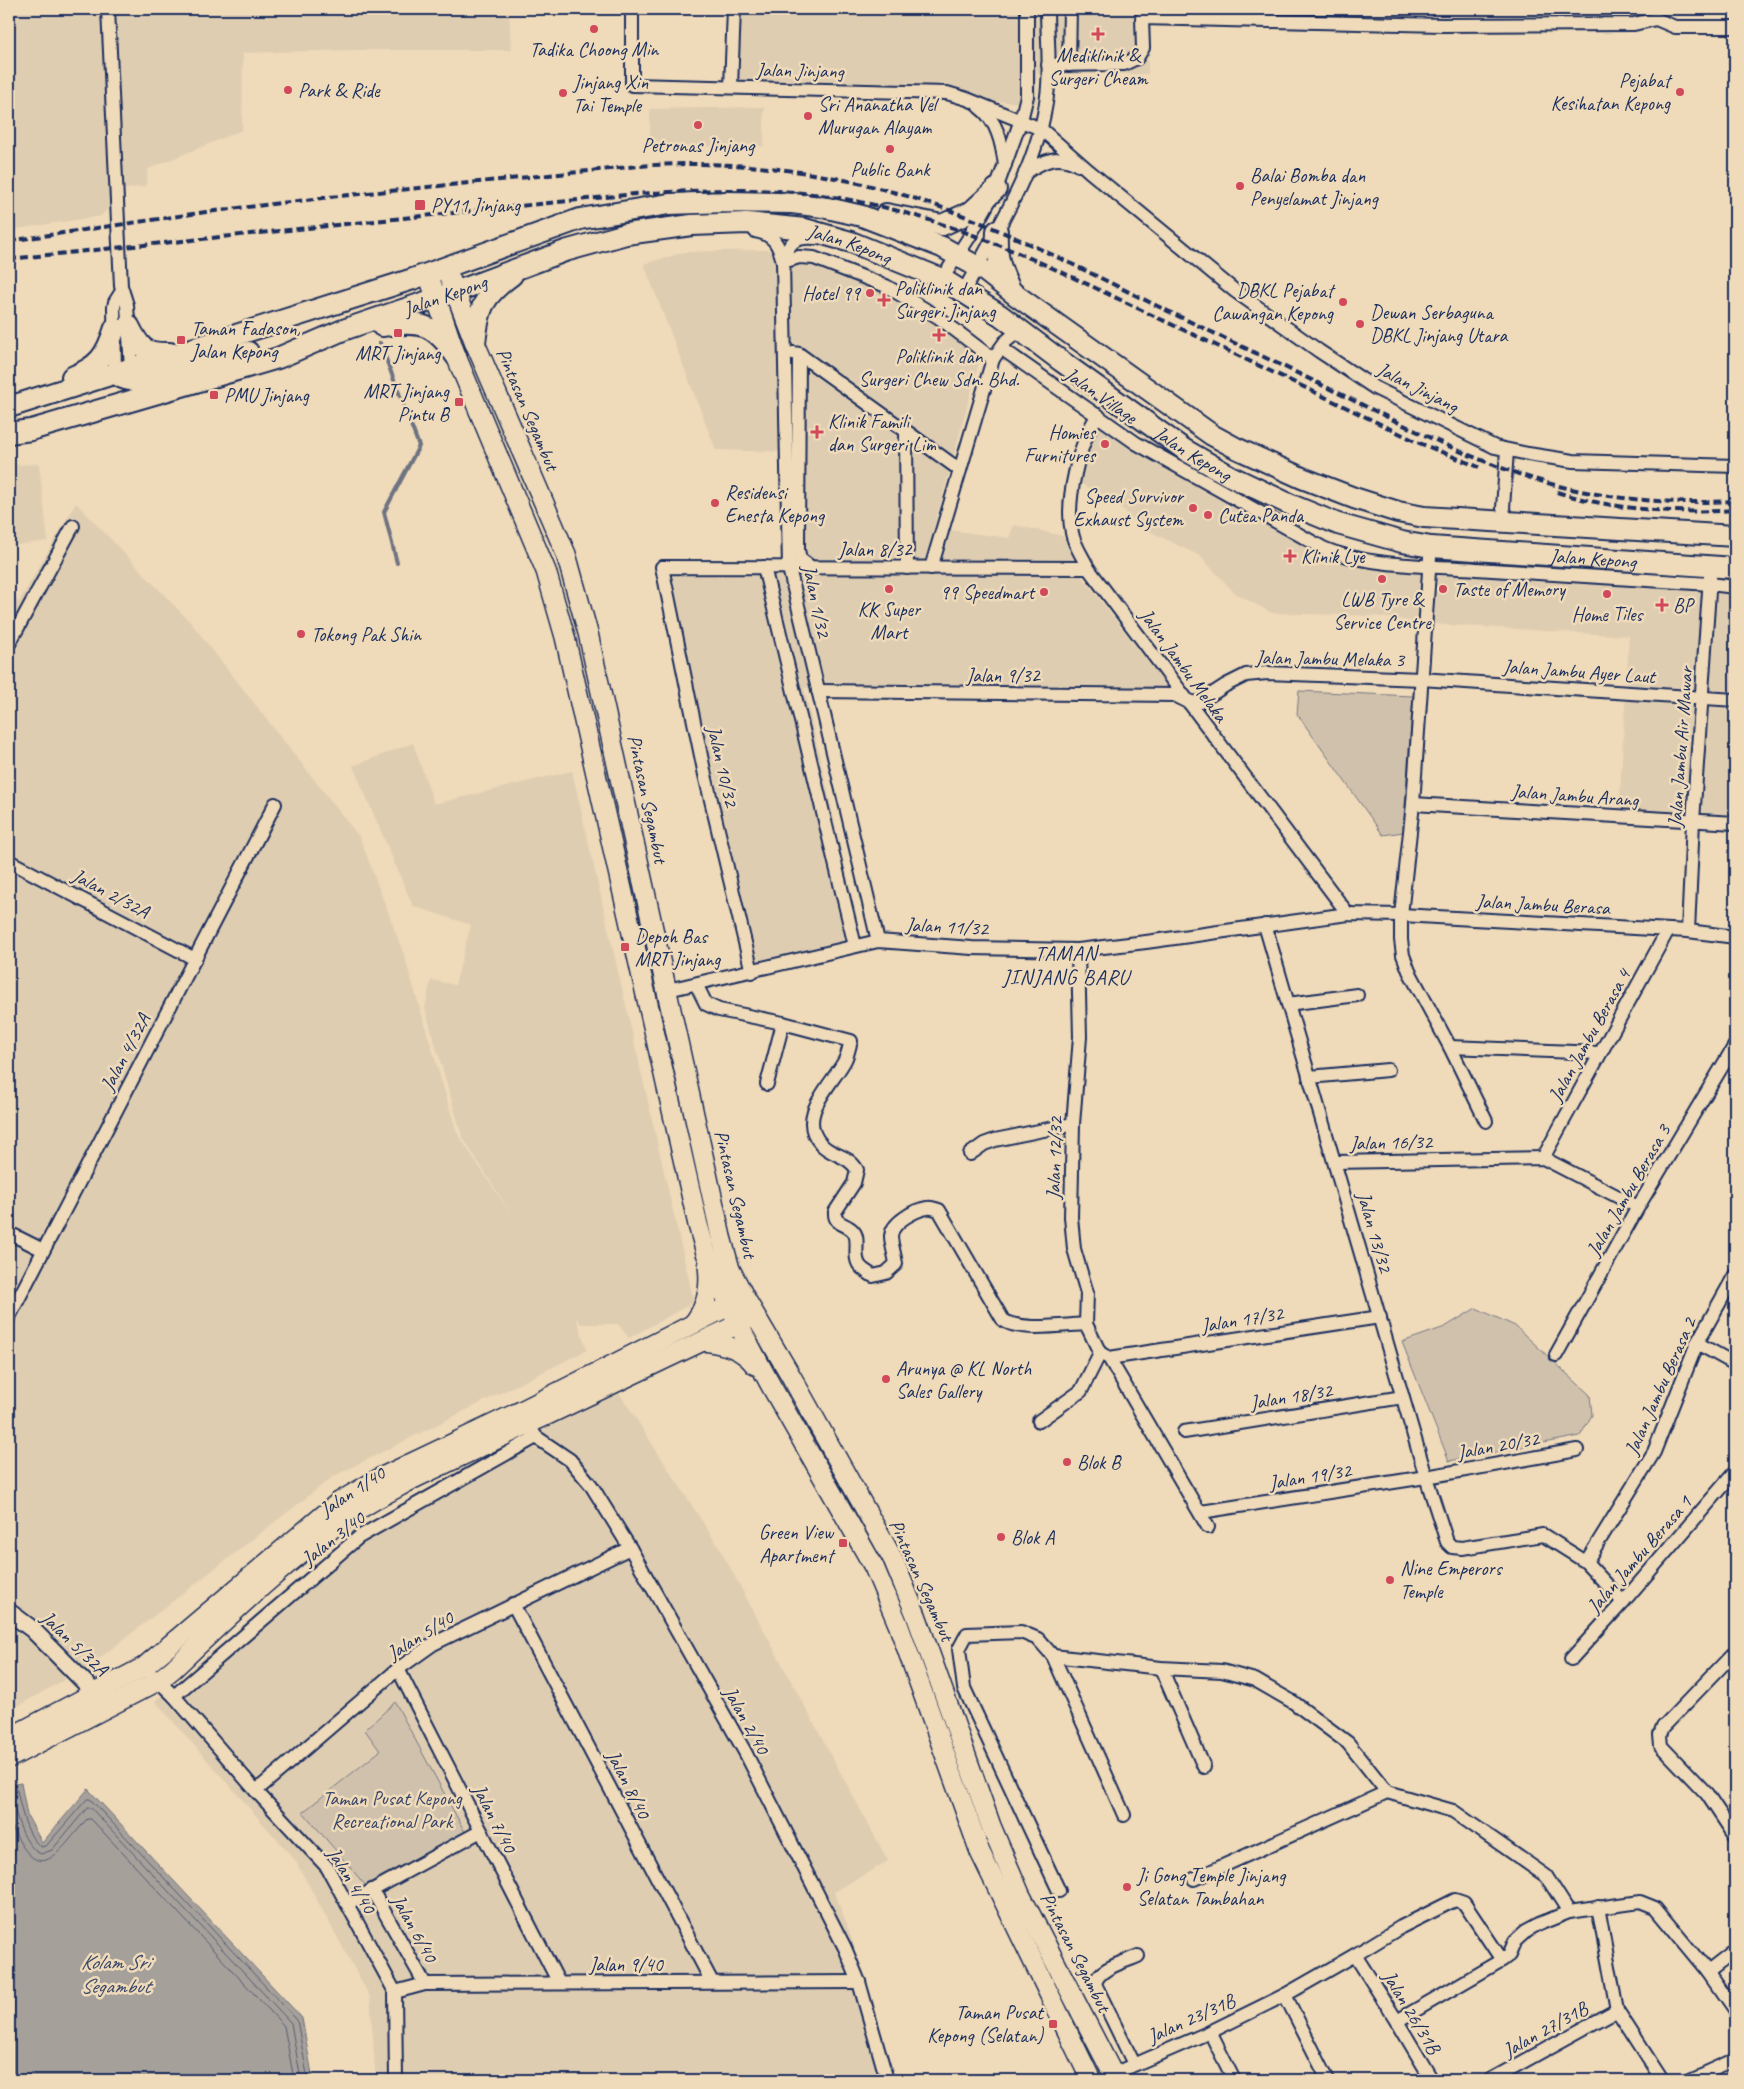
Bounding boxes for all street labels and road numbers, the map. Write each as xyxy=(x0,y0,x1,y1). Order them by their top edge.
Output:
street label: Jalan Jinjang xyxy=(755,57,846,84)
street label: Jalan Kepong xyxy=(804,218,896,271)
street label: Jalan Kepong xyxy=(399,269,492,322)
street label: Pintasan Segambut xyxy=(491,344,565,476)
street label: Jalan Jinjang xyxy=(1372,356,1464,419)
street label: Jalan Village xyxy=(1059,361,1143,430)
street label: Jalan Kepong xyxy=(1148,419,1237,488)
street label: Jalan 8/32 xyxy=(837,537,914,562)
street label: Jalan Kepong xyxy=(1548,543,1639,574)
street label: Jalan 1/32 xyxy=(796,562,837,642)
street label: Jalan Jambu Melaka xyxy=(1133,603,1234,728)
street label: Jalan Jambu Melaka 3 xyxy=(1255,645,1406,672)
street label: Jalan Jambu Ayer Laut xyxy=(1501,654,1658,689)
street label: Jalan 9/32 xyxy=(965,663,1042,688)
street label: Jalan Jambu Air Mawar xyxy=(1662,664,1699,829)
street label: Jalan 10/32 xyxy=(701,722,744,811)
street label: Pintasan Segambut xyxy=(622,733,674,868)
street label: Jalan Jambu Arang xyxy=(1509,779,1640,812)
street label: Jalan 2/32A xyxy=(67,862,154,925)
street label: Jalan Jambu Berasa xyxy=(1474,888,1612,921)
street label: Jalan 11/32 xyxy=(904,912,991,941)
street label: Jalan Jambu Berasa 4 xyxy=(1542,963,1637,1107)
street label: Jalan 4/32A xyxy=(94,1009,157,1096)
street label: Jalan 12/32 xyxy=(1041,1114,1069,1201)
street label: Jalan Jambu Berasa 3 xyxy=(1580,1118,1677,1261)
street label: Pintasan Segambut xyxy=(709,1128,763,1263)
street label: Jalan 16/32 xyxy=(1349,1129,1434,1156)
street label: Jalan 13/32 xyxy=(1351,1188,1398,1277)
street label: Jalan 17/32 xyxy=(1198,1300,1287,1338)
street label: Jalan Jambu Berasa 2 xyxy=(1619,1312,1703,1460)
street label: Jalan 18/32 xyxy=(1247,1377,1336,1415)
street label: Jalan 20/32 xyxy=(1454,1426,1543,1465)
street label: Jalan 19/32 xyxy=(1266,1457,1355,1495)
street label: Jalan 1/40 xyxy=(314,1460,392,1522)
street label: Jalan Jambu Berasa 1 xyxy=(1581,1490,1698,1619)
street label: Jalan 3/40 xyxy=(296,1505,372,1571)
street label: Pintasan Segambut xyxy=(884,1515,960,1647)
street label: Jalan 5/40 xyxy=(382,1604,460,1666)
street label: Jalan 5/32A xyxy=(35,1605,114,1682)
street label: Jalan 2/40 xyxy=(717,1681,776,1760)
street label: Jalan 8/40 xyxy=(600,1745,657,1824)
street label: Jalan 7/40 xyxy=(466,1779,523,1858)
street label: Jalan 4/40 xyxy=(321,1842,383,1920)
street label: Pintasan Segambut xyxy=(1035,1888,1117,2018)
street label: Jalan 6/40 xyxy=(385,1889,444,1968)
street label: Jalan 9/40 xyxy=(588,1952,665,1977)
street label: Jalan 26/31B xyxy=(1376,1965,1447,2060)
street label: Jalan 23/31B xyxy=(1143,1987,1240,2049)
street label: Jalan 27/31B xyxy=(1498,1995,1593,2063)

